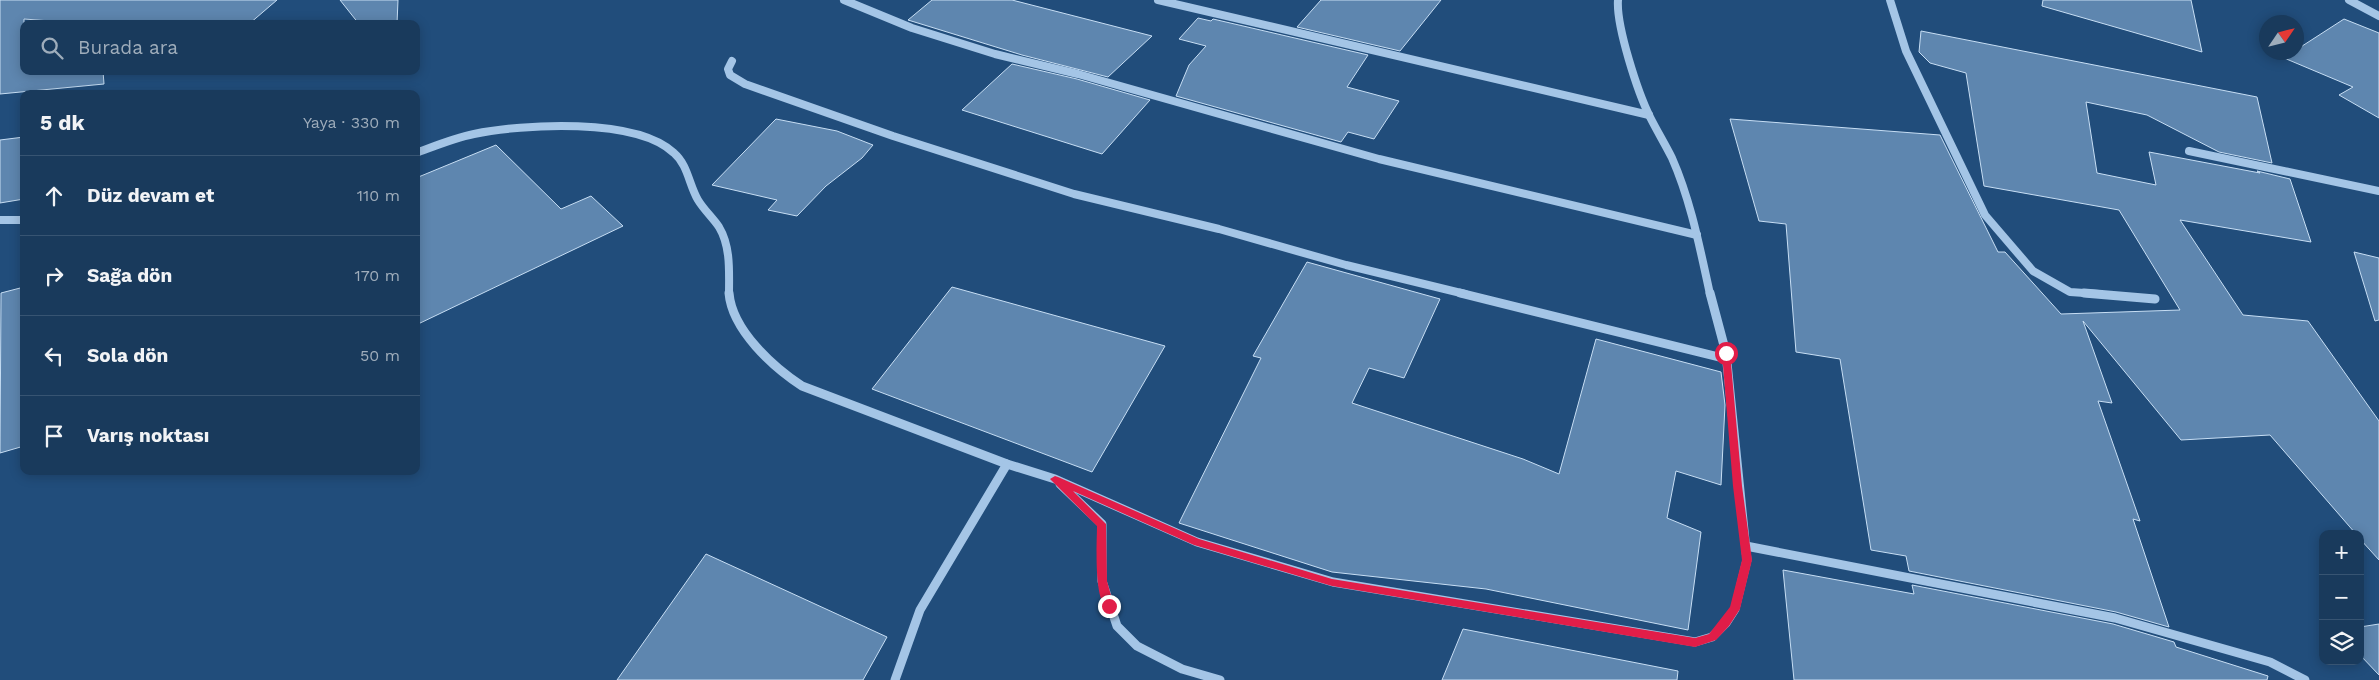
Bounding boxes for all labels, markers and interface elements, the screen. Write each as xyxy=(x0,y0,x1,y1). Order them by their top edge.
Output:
north arrow xyxy=(2259,15,2304,60)
search box xyxy=(20,20,420,75)
icon: search xyxy=(38,34,66,62)
text: Burada ara xyxy=(78,36,178,59)
text: 5 dk xyxy=(40,110,84,135)
text: Yaya · 330 m xyxy=(303,113,400,132)
icon: ahead xyxy=(40,182,68,210)
text: Düz devam et xyxy=(87,184,214,207)
text: 110 m xyxy=(357,186,400,205)
icon: right xyxy=(40,262,68,290)
text: Sağa dön xyxy=(87,264,172,287)
text: 170 m xyxy=(354,266,400,285)
icon: left xyxy=(40,342,68,370)
route start xyxy=(1715,342,1738,365)
text: Sola dön xyxy=(87,344,168,367)
text: 50 m xyxy=(360,346,400,365)
icon: arrive xyxy=(40,422,68,450)
text: Varış noktası xyxy=(87,424,209,447)
map controls xyxy=(2319,530,2364,665)
button: + xyxy=(2319,530,2364,575)
button: − xyxy=(2319,575,2364,620)
route end xyxy=(1098,595,1121,618)
button: layers xyxy=(2319,620,2364,665)

